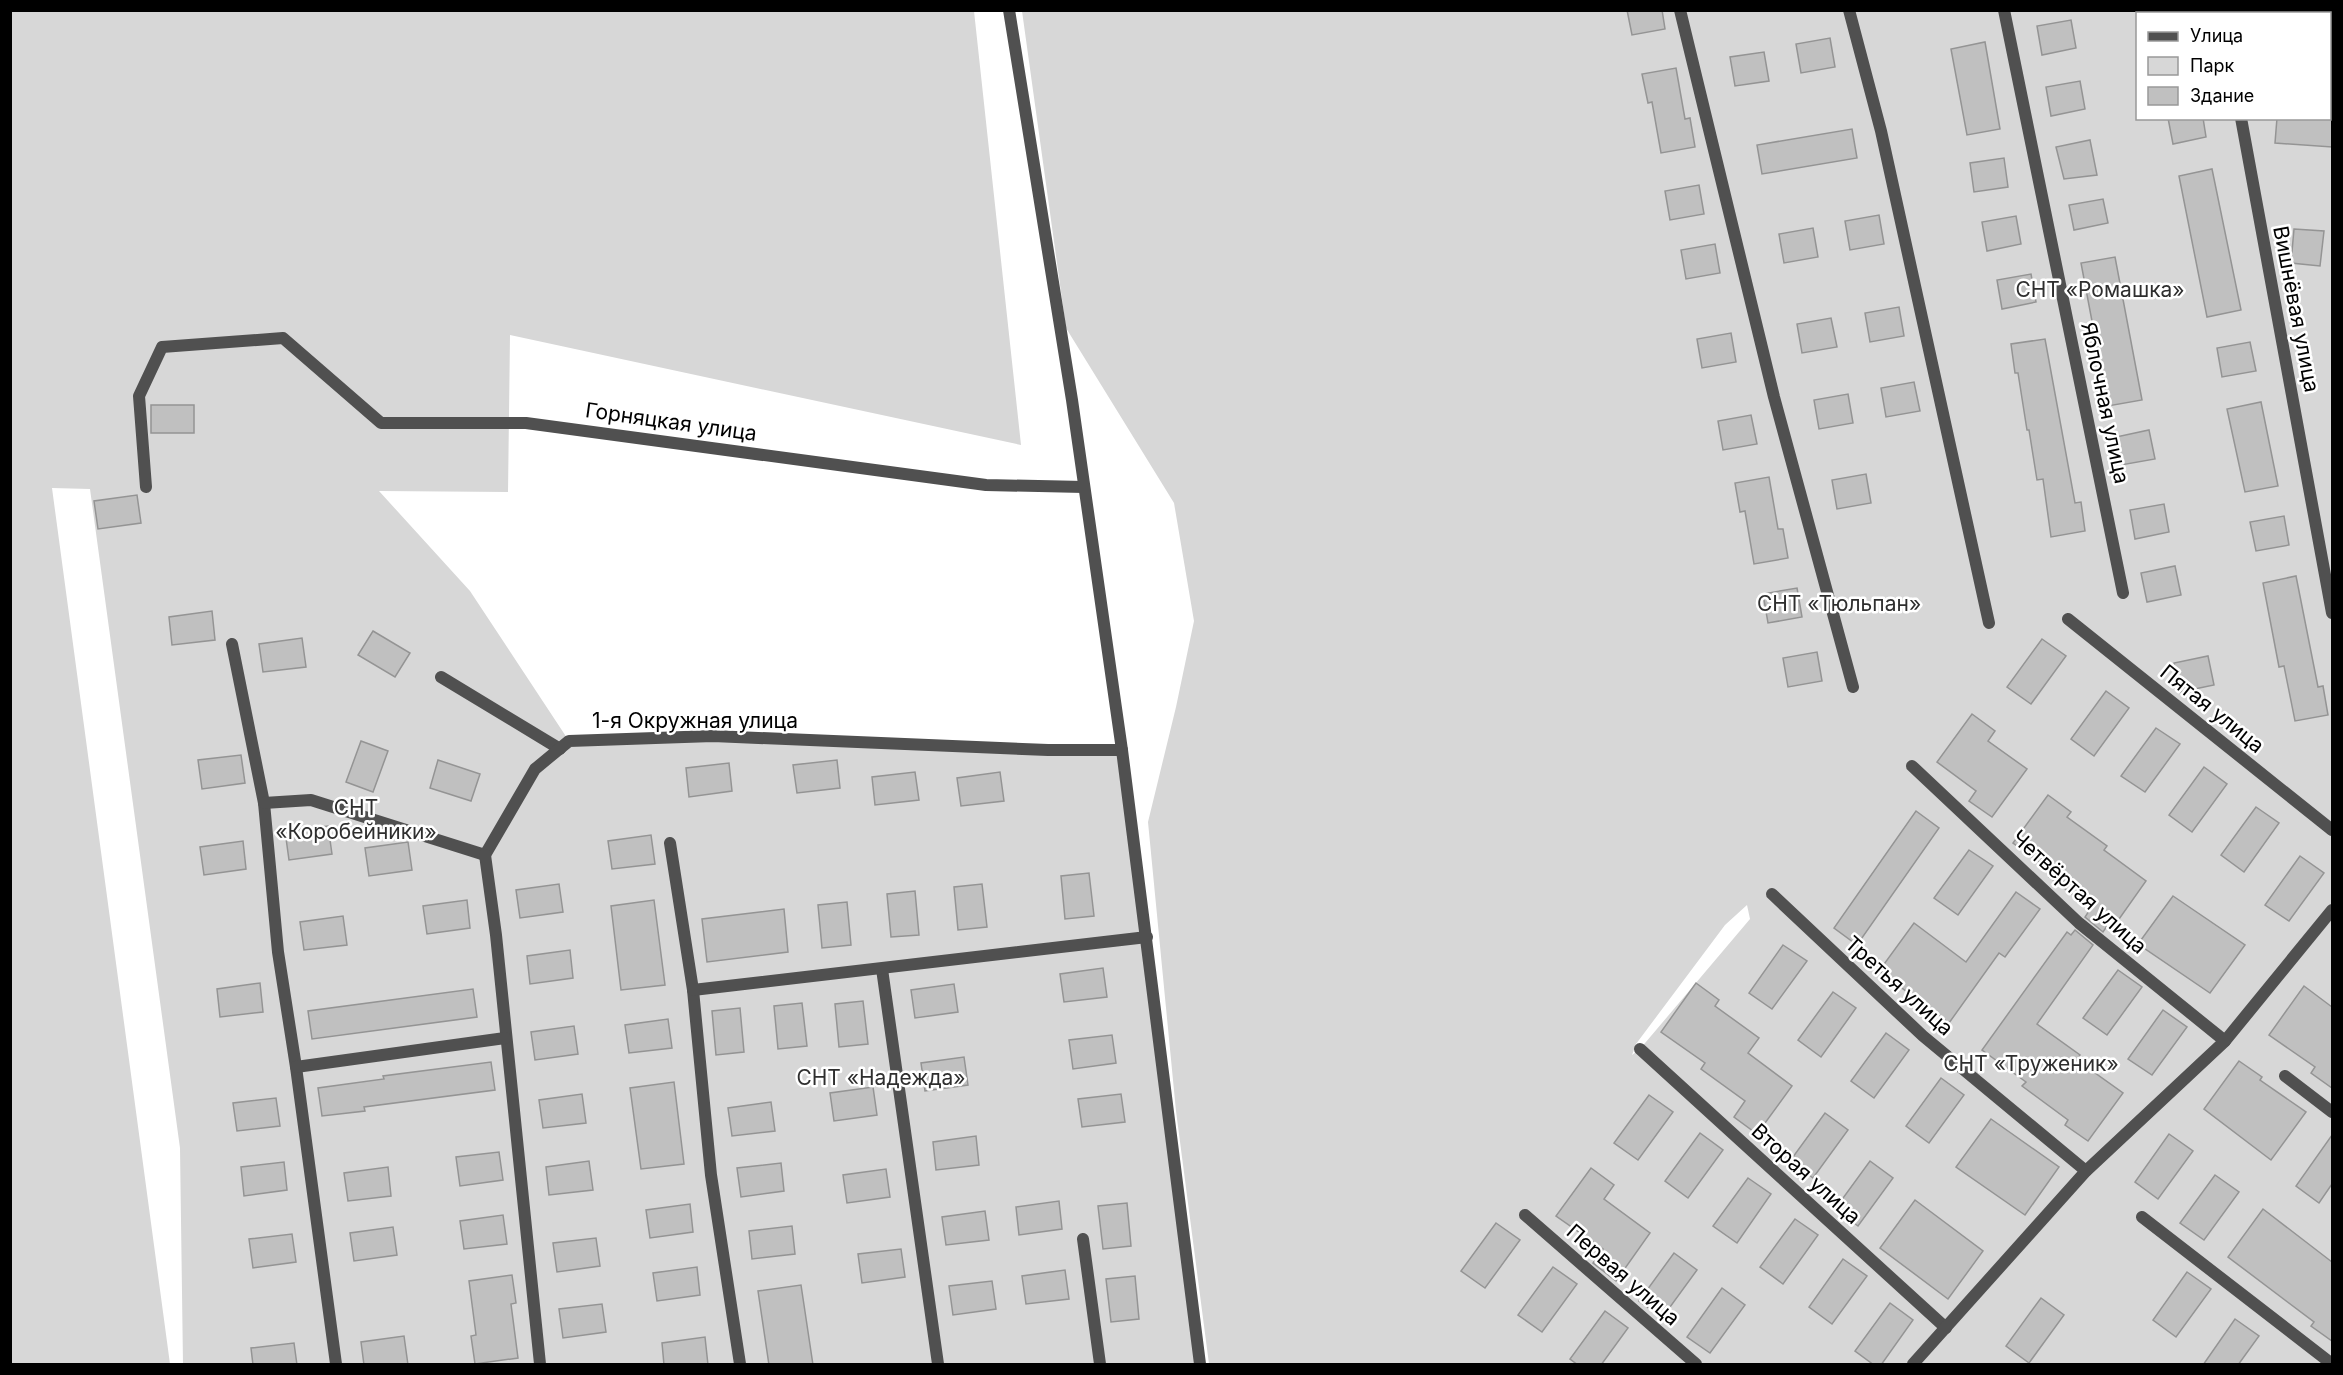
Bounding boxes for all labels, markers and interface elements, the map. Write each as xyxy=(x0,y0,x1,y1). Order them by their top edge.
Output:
legend xyxy=(2136,12,2331,120)
text: Улица xyxy=(2190,25,2243,46)
text: Парк xyxy=(2190,55,2235,76)
text: Здание xyxy=(2190,85,2254,106)
street label: Вишнёвая улица xyxy=(2268,224,2325,394)
park label: СНТ «Ромашка» xyxy=(2015,277,2185,302)
street label: Яблочная улица xyxy=(2076,320,2135,486)
street label: Горняцкая улица xyxy=(584,397,758,446)
park label: СНТ «Тюльпан» xyxy=(1757,591,1921,616)
street label: Пятая улица xyxy=(2155,659,2269,758)
street label: 1-я Окружная улица xyxy=(592,708,798,733)
park label: СНТ «Коробейники» xyxy=(275,795,437,844)
street label: Четвёртая улица xyxy=(2007,825,2152,959)
street label: Третья улица xyxy=(1840,931,1958,1041)
park label: СНТ «Труженик» xyxy=(1943,1051,2119,1076)
park label: СНТ «Надежда» xyxy=(796,1065,966,1090)
street label: Вторая улица xyxy=(1747,1118,1866,1229)
street label: Первая улица xyxy=(1562,1219,1685,1331)

